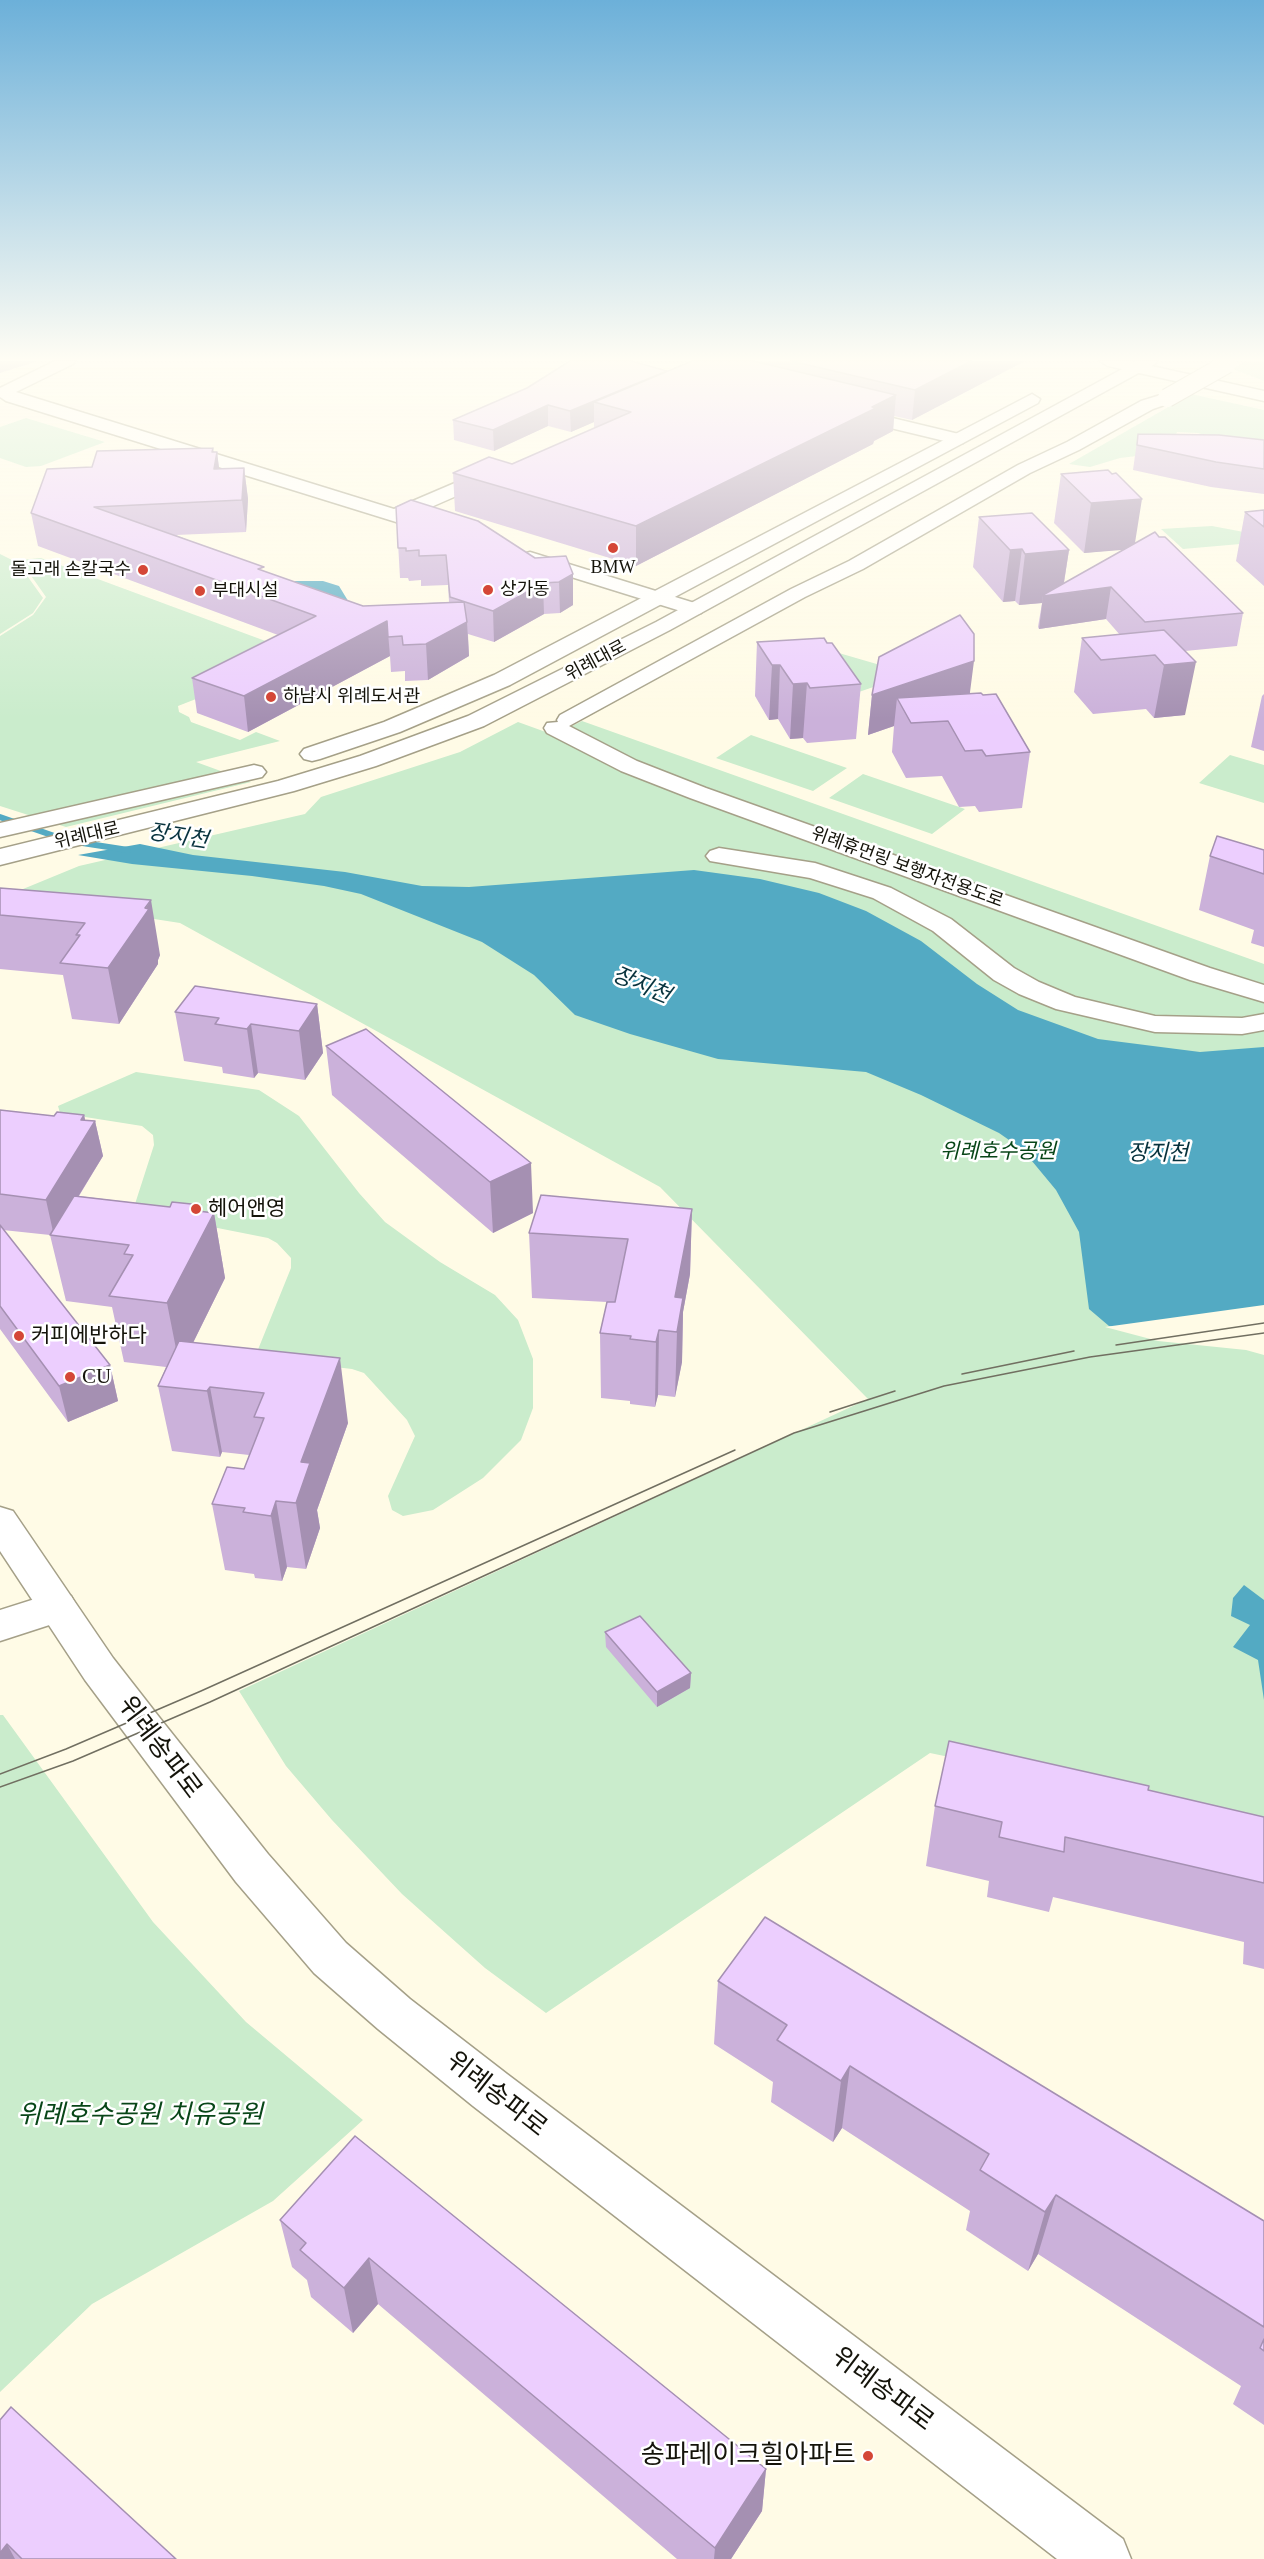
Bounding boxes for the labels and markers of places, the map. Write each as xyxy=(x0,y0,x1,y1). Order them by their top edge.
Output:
marker: BMW xyxy=(606,541,620,555)
place label: BMW xyxy=(590,557,636,579)
place label: 돌고래 손칼국수 xyxy=(11,559,131,581)
marker: 돌고래 손칼국수 xyxy=(136,563,150,577)
place label: 상가동 xyxy=(500,579,550,601)
place label: 부대시설 xyxy=(212,580,278,602)
marker: 상가동 xyxy=(481,583,495,597)
marker: 부대시설 xyxy=(193,584,207,598)
place label: 하남시 위례도서관 xyxy=(283,686,420,708)
marker: 하남시 위례도서관 xyxy=(264,690,278,704)
place label: 헤어앤영 xyxy=(208,1196,285,1222)
marker: 헤어앤영 xyxy=(189,1202,203,1216)
place label: 커피에반하다 xyxy=(31,1323,147,1349)
marker: 커피에반하다 xyxy=(12,1329,26,1343)
place label: CU xyxy=(82,1364,111,1390)
marker: CU xyxy=(63,1370,77,1384)
place label: 송파레이크힐아파트 xyxy=(641,2440,856,2472)
marker: 송파레이크힐아파트 xyxy=(861,2449,875,2463)

